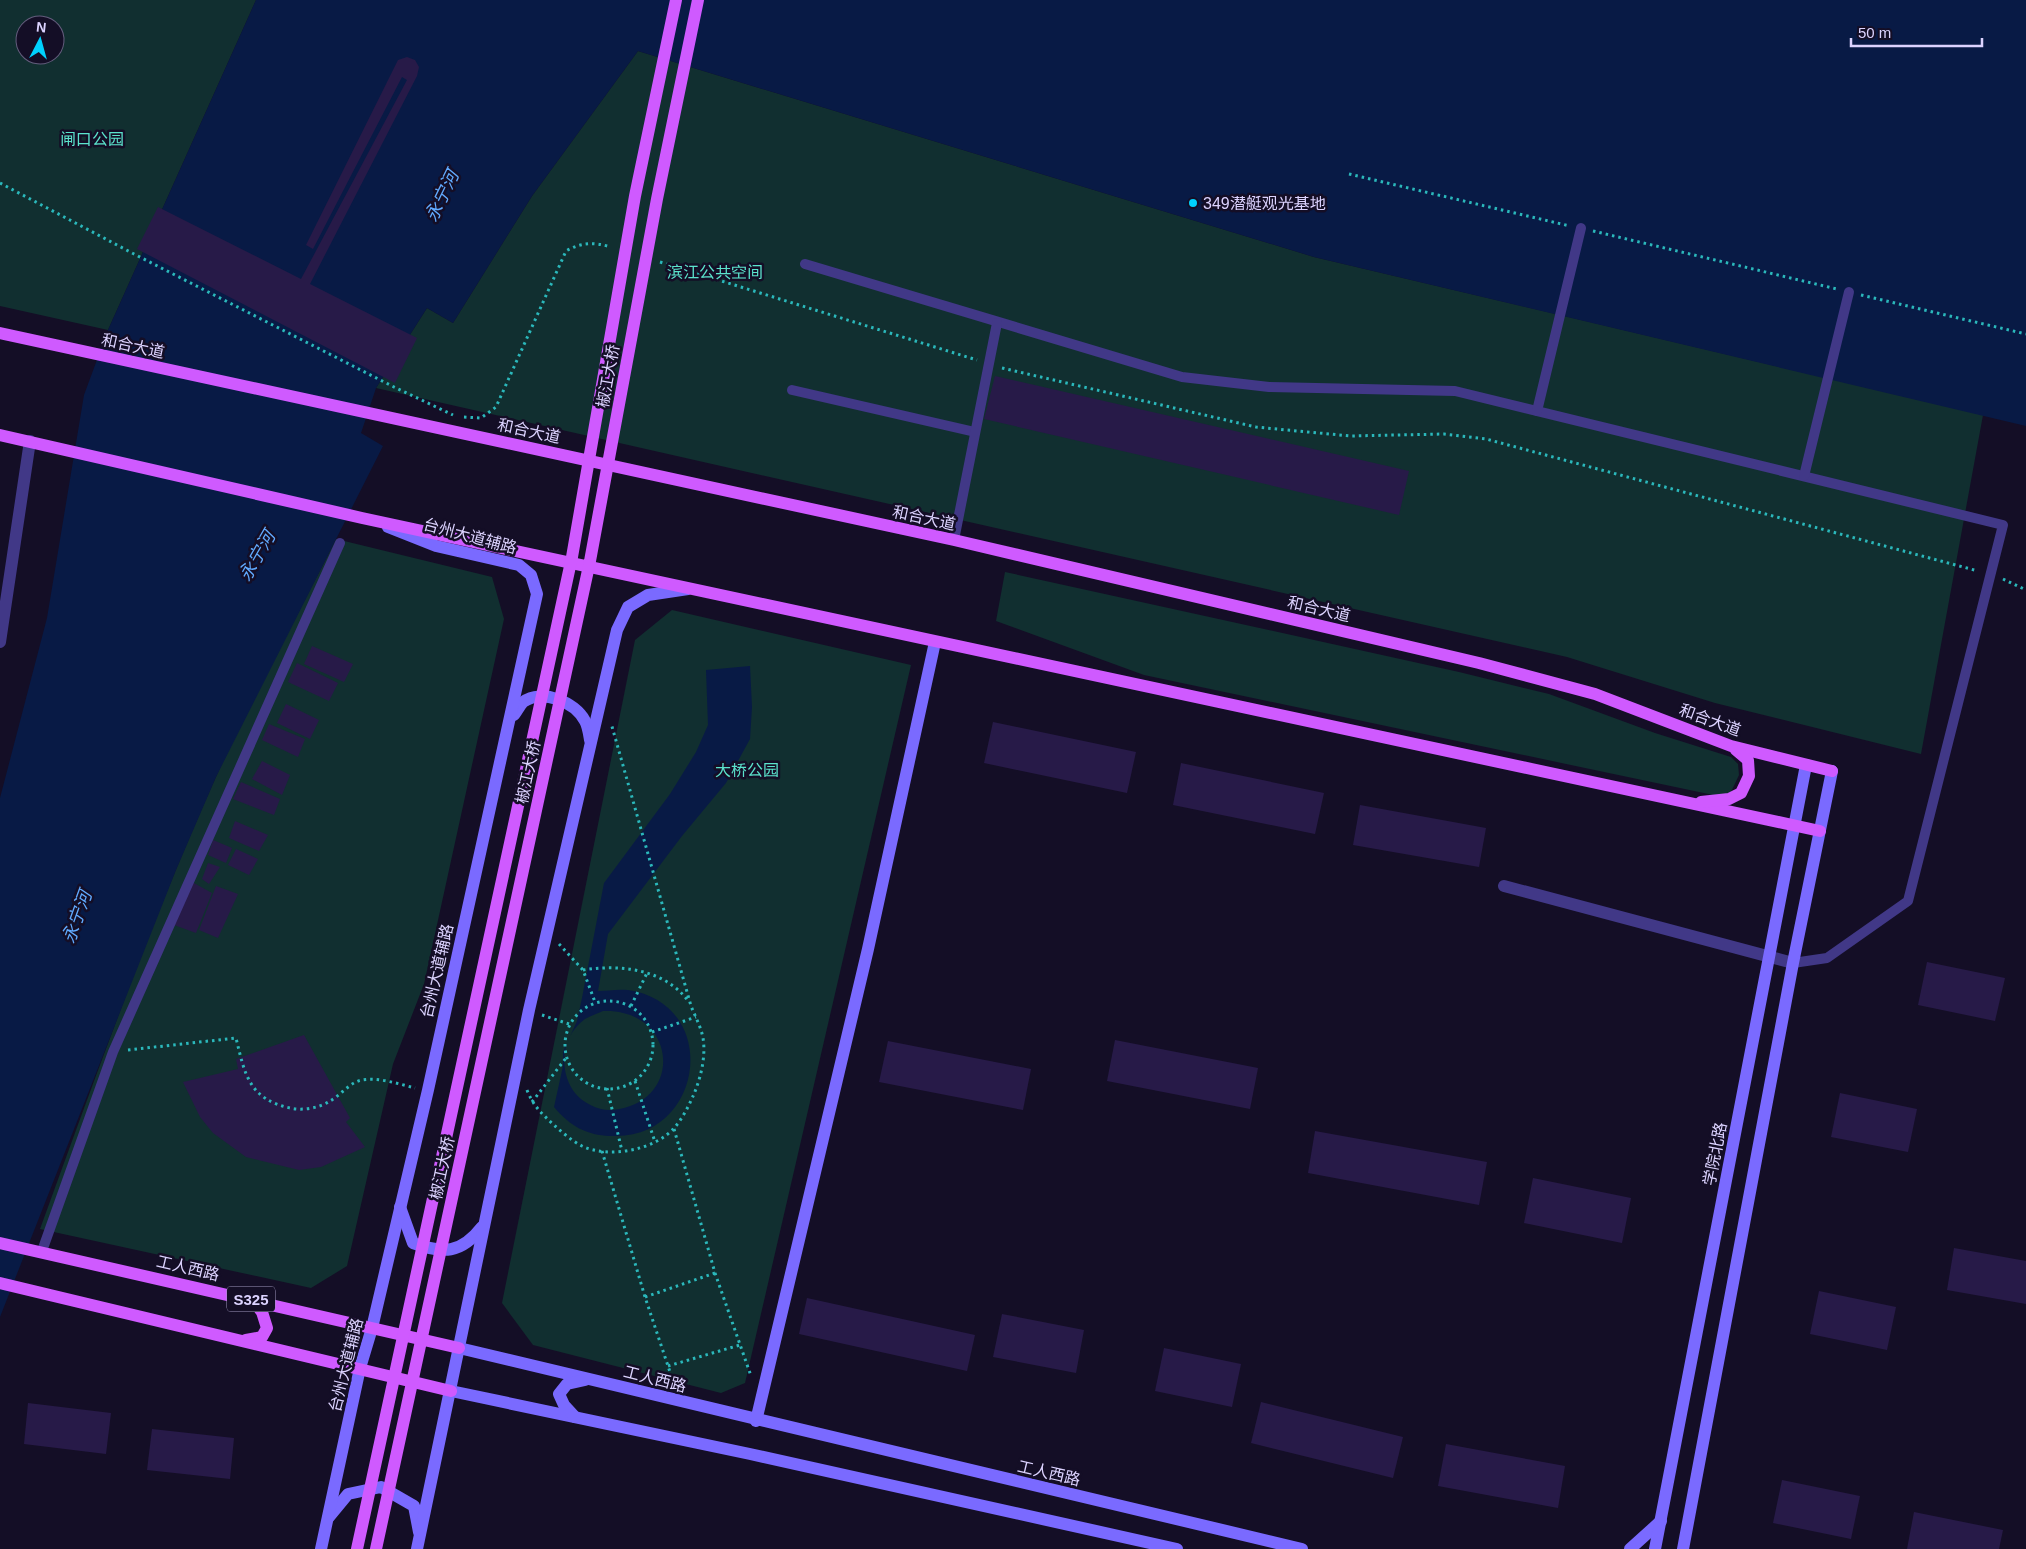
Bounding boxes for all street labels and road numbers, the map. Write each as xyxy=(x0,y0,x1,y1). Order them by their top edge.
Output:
street label: 和合大道 xyxy=(100,331,166,361)
street label: 椒江大桥 xyxy=(594,343,622,409)
street label: 和合大道 xyxy=(496,416,562,446)
street label: 和合大道 xyxy=(891,503,957,533)
street label: 台州大道辅路 xyxy=(421,515,519,557)
street label: 和合大道 xyxy=(1286,594,1352,624)
street label: 和合大道 xyxy=(1677,701,1743,739)
street label: 椒江大桥 xyxy=(513,739,543,805)
street label: 台州大道辅路 xyxy=(418,922,456,1020)
street label: 学院北路 xyxy=(1701,1121,1729,1187)
street label: 椒江大桥 xyxy=(427,1135,457,1201)
street label: 工人西路 xyxy=(155,1253,221,1283)
road number: S325 xyxy=(227,1286,275,1312)
street label: 台州大道辅路 xyxy=(326,1316,366,1414)
street label: 工人西路 xyxy=(622,1363,688,1395)
street label: 工人西路 xyxy=(1016,1458,1082,1488)

